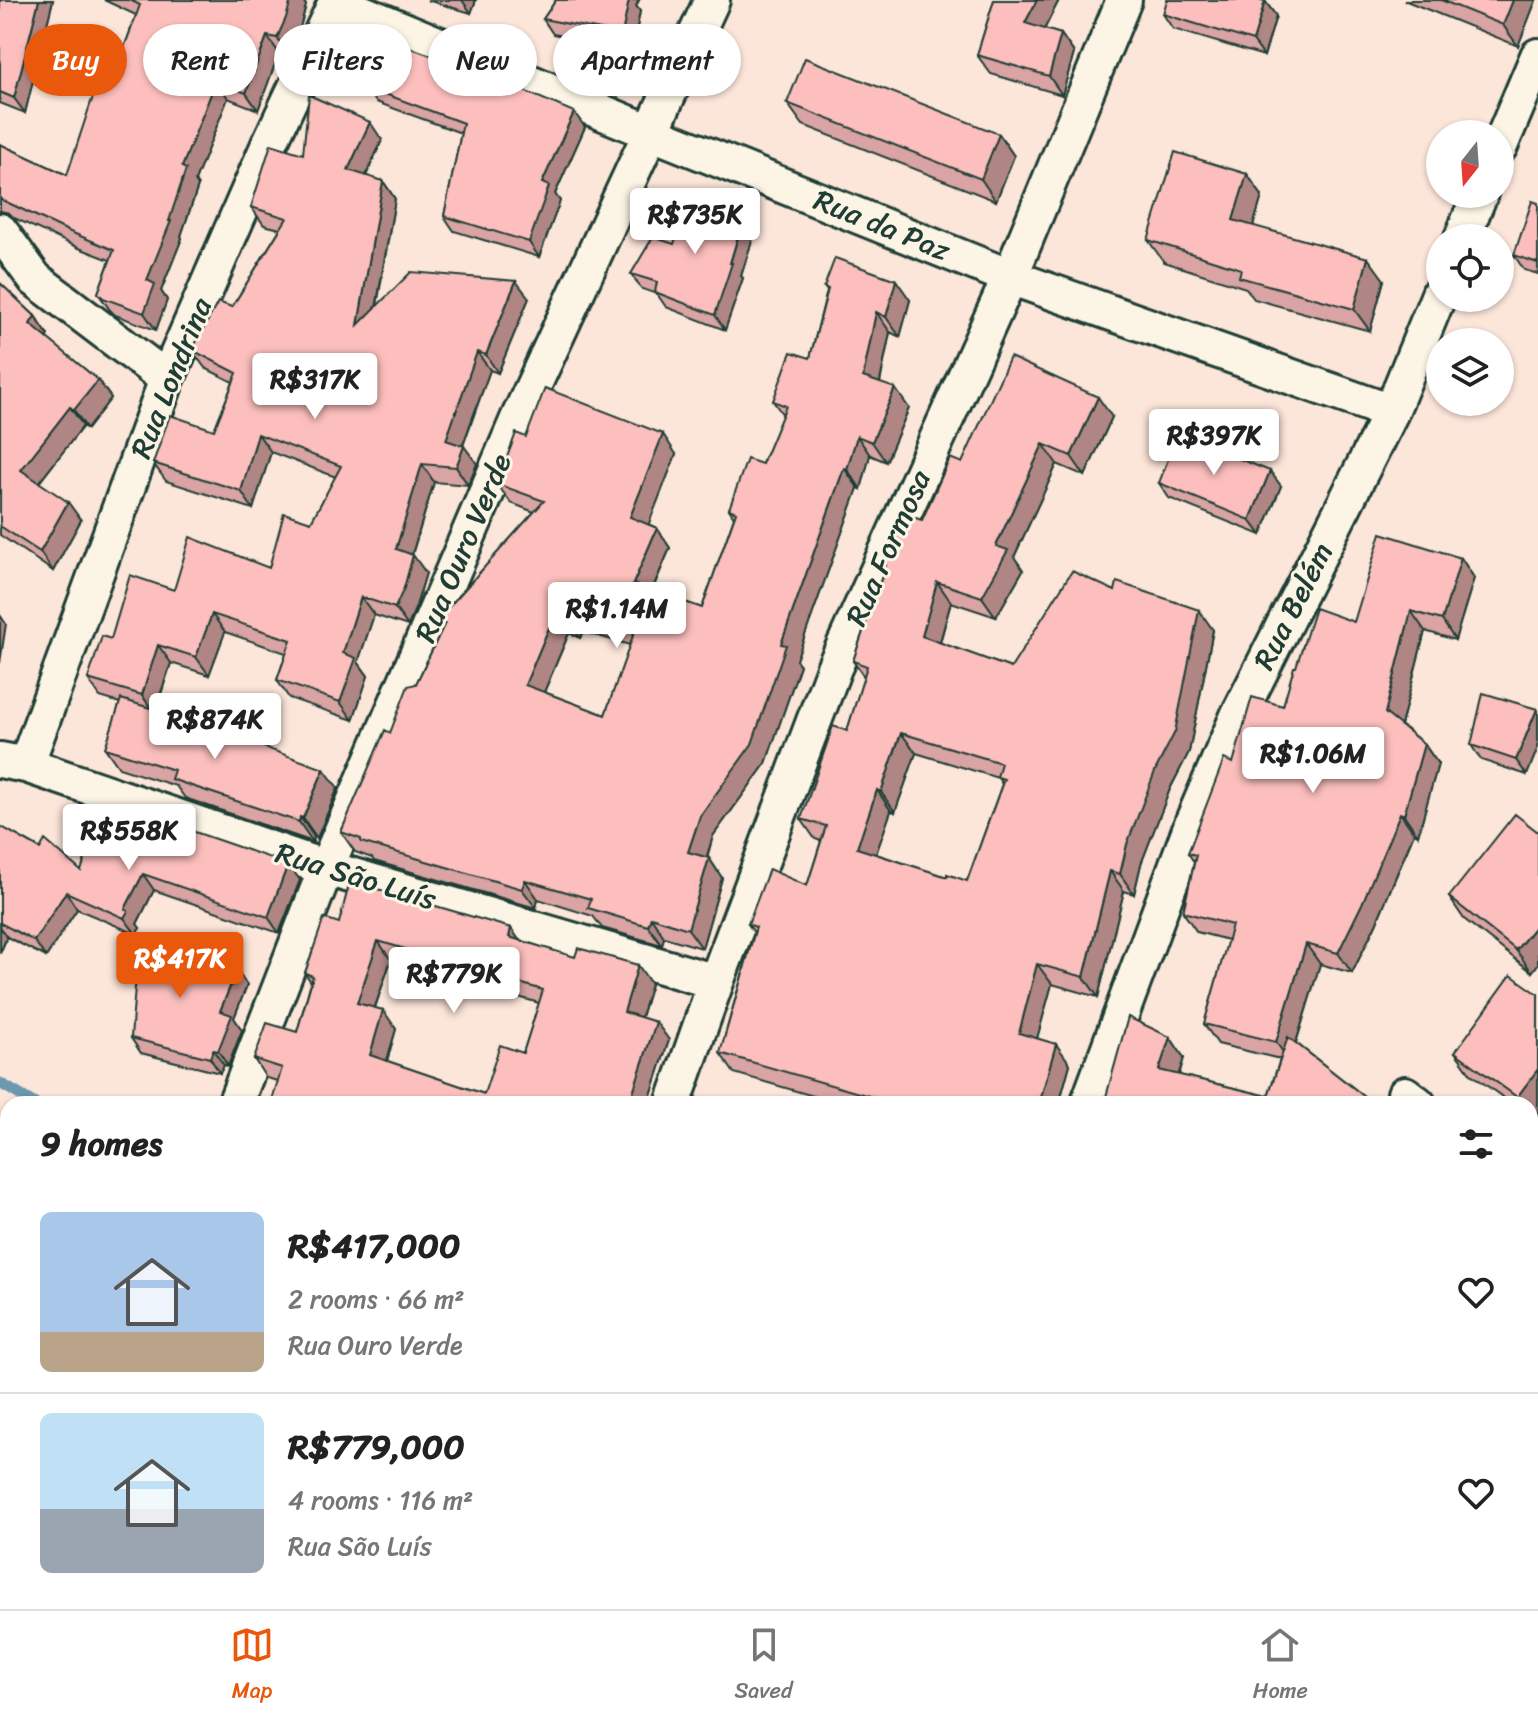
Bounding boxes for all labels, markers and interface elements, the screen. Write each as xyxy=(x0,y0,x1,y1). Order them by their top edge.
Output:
chip: Buy xyxy=(24,24,127,96)
chip: Rent xyxy=(143,24,258,96)
chip: Filters xyxy=(274,24,412,96)
chip: New xyxy=(428,24,537,96)
chip: Apartment xyxy=(553,24,741,96)
north arrow xyxy=(1426,120,1514,208)
map controls xyxy=(1426,120,1514,416)
street label: Rua da Paz xyxy=(805,173,959,277)
pin: R$735K xyxy=(630,188,760,256)
text: R$735K xyxy=(648,191,742,237)
button: locate xyxy=(1426,224,1514,312)
street label: Rua Londrina xyxy=(114,288,228,467)
button: layers xyxy=(1426,328,1514,416)
pin: R$317K xyxy=(250,353,380,421)
text: R$317K xyxy=(270,356,360,402)
pin: R$397K xyxy=(1149,409,1279,477)
text: R$397K xyxy=(1167,412,1261,458)
street label: Rua Ouro Verde xyxy=(399,445,527,651)
street label: Rua Formosa xyxy=(830,460,947,635)
street label: Rua Belém xyxy=(1238,532,1348,680)
pin: R$1.14M xyxy=(543,582,691,650)
text: R$1.14M xyxy=(566,585,668,631)
pin: R$874K xyxy=(150,693,280,761)
text: R$874K xyxy=(167,696,263,742)
pin: R$1.06M xyxy=(1239,727,1387,795)
text: R$1.06M xyxy=(1260,730,1366,776)
pin: R$558K xyxy=(64,804,194,872)
text: R$558K xyxy=(81,807,177,853)
street label: Rua São Luís xyxy=(269,826,443,926)
pin: R$417K xyxy=(115,932,245,1000)
text: R$417K xyxy=(134,935,226,981)
pin: R$779K xyxy=(389,947,519,1015)
text: R$779K xyxy=(407,950,501,996)
text: 9 homes xyxy=(40,1114,162,1174)
icon: filters xyxy=(1454,1122,1498,1166)
text: R$417,000 xyxy=(288,1216,460,1276)
icon: home xyxy=(104,1244,200,1340)
icon: heart xyxy=(1454,1270,1498,1314)
text: 2 rooms · 66 m² xyxy=(288,1276,464,1322)
text: Rua Ouro Verde xyxy=(288,1322,463,1368)
text: R$779,000 xyxy=(288,1417,465,1477)
icon: home xyxy=(104,1445,200,1541)
icon: heart xyxy=(1454,1471,1498,1515)
text: 4 rooms · 116 m² xyxy=(288,1477,473,1523)
text: Rua São Luís xyxy=(288,1523,432,1569)
tab: Map xyxy=(230,1623,274,1710)
tab: Saved xyxy=(735,1623,793,1710)
tab: Home xyxy=(1253,1623,1308,1710)

